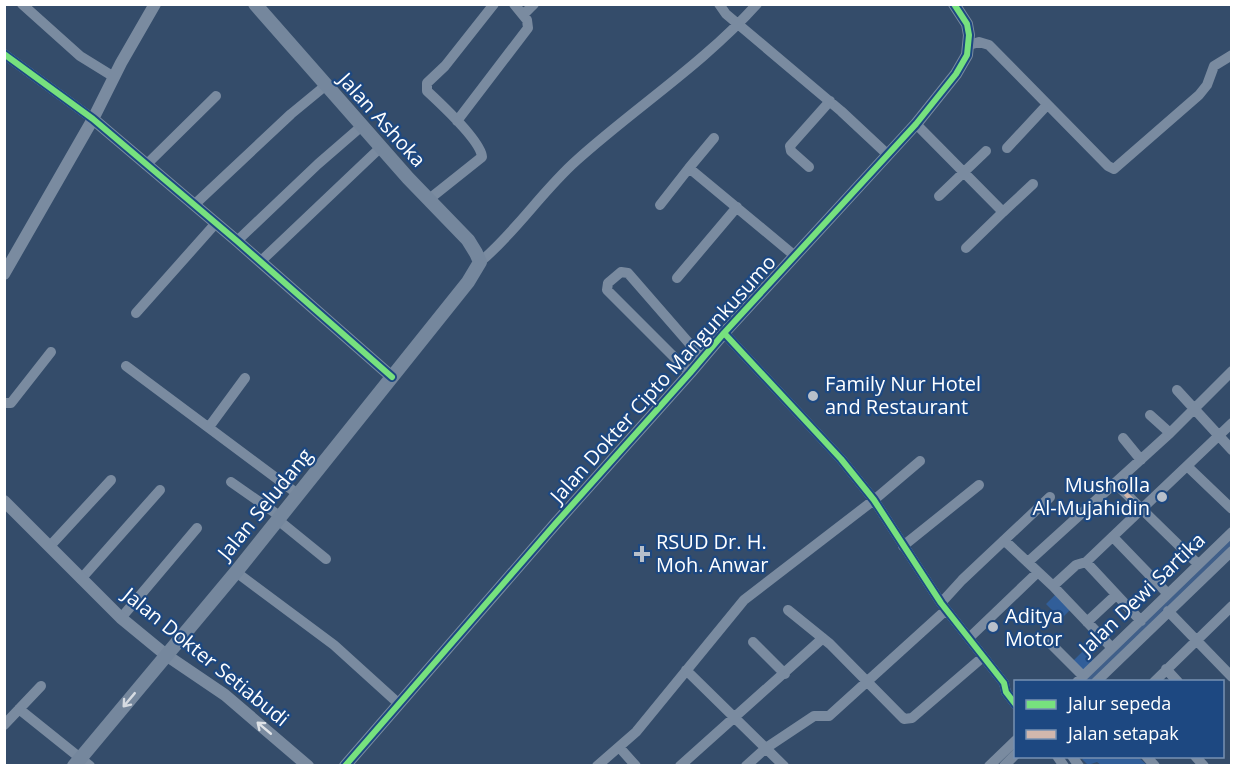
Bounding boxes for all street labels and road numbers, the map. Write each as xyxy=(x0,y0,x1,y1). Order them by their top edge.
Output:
street label: Jalan Ashoka xyxy=(331,65,432,173)
street label: Jalan Dokter Cipto Mangunkusumo xyxy=(543,249,781,510)
street label: Jalan Seludang xyxy=(210,442,318,567)
street label: Jalan Dewi Sartika xyxy=(1071,526,1211,662)
street label: Jalan Dokter Setiabudi xyxy=(116,580,295,732)

